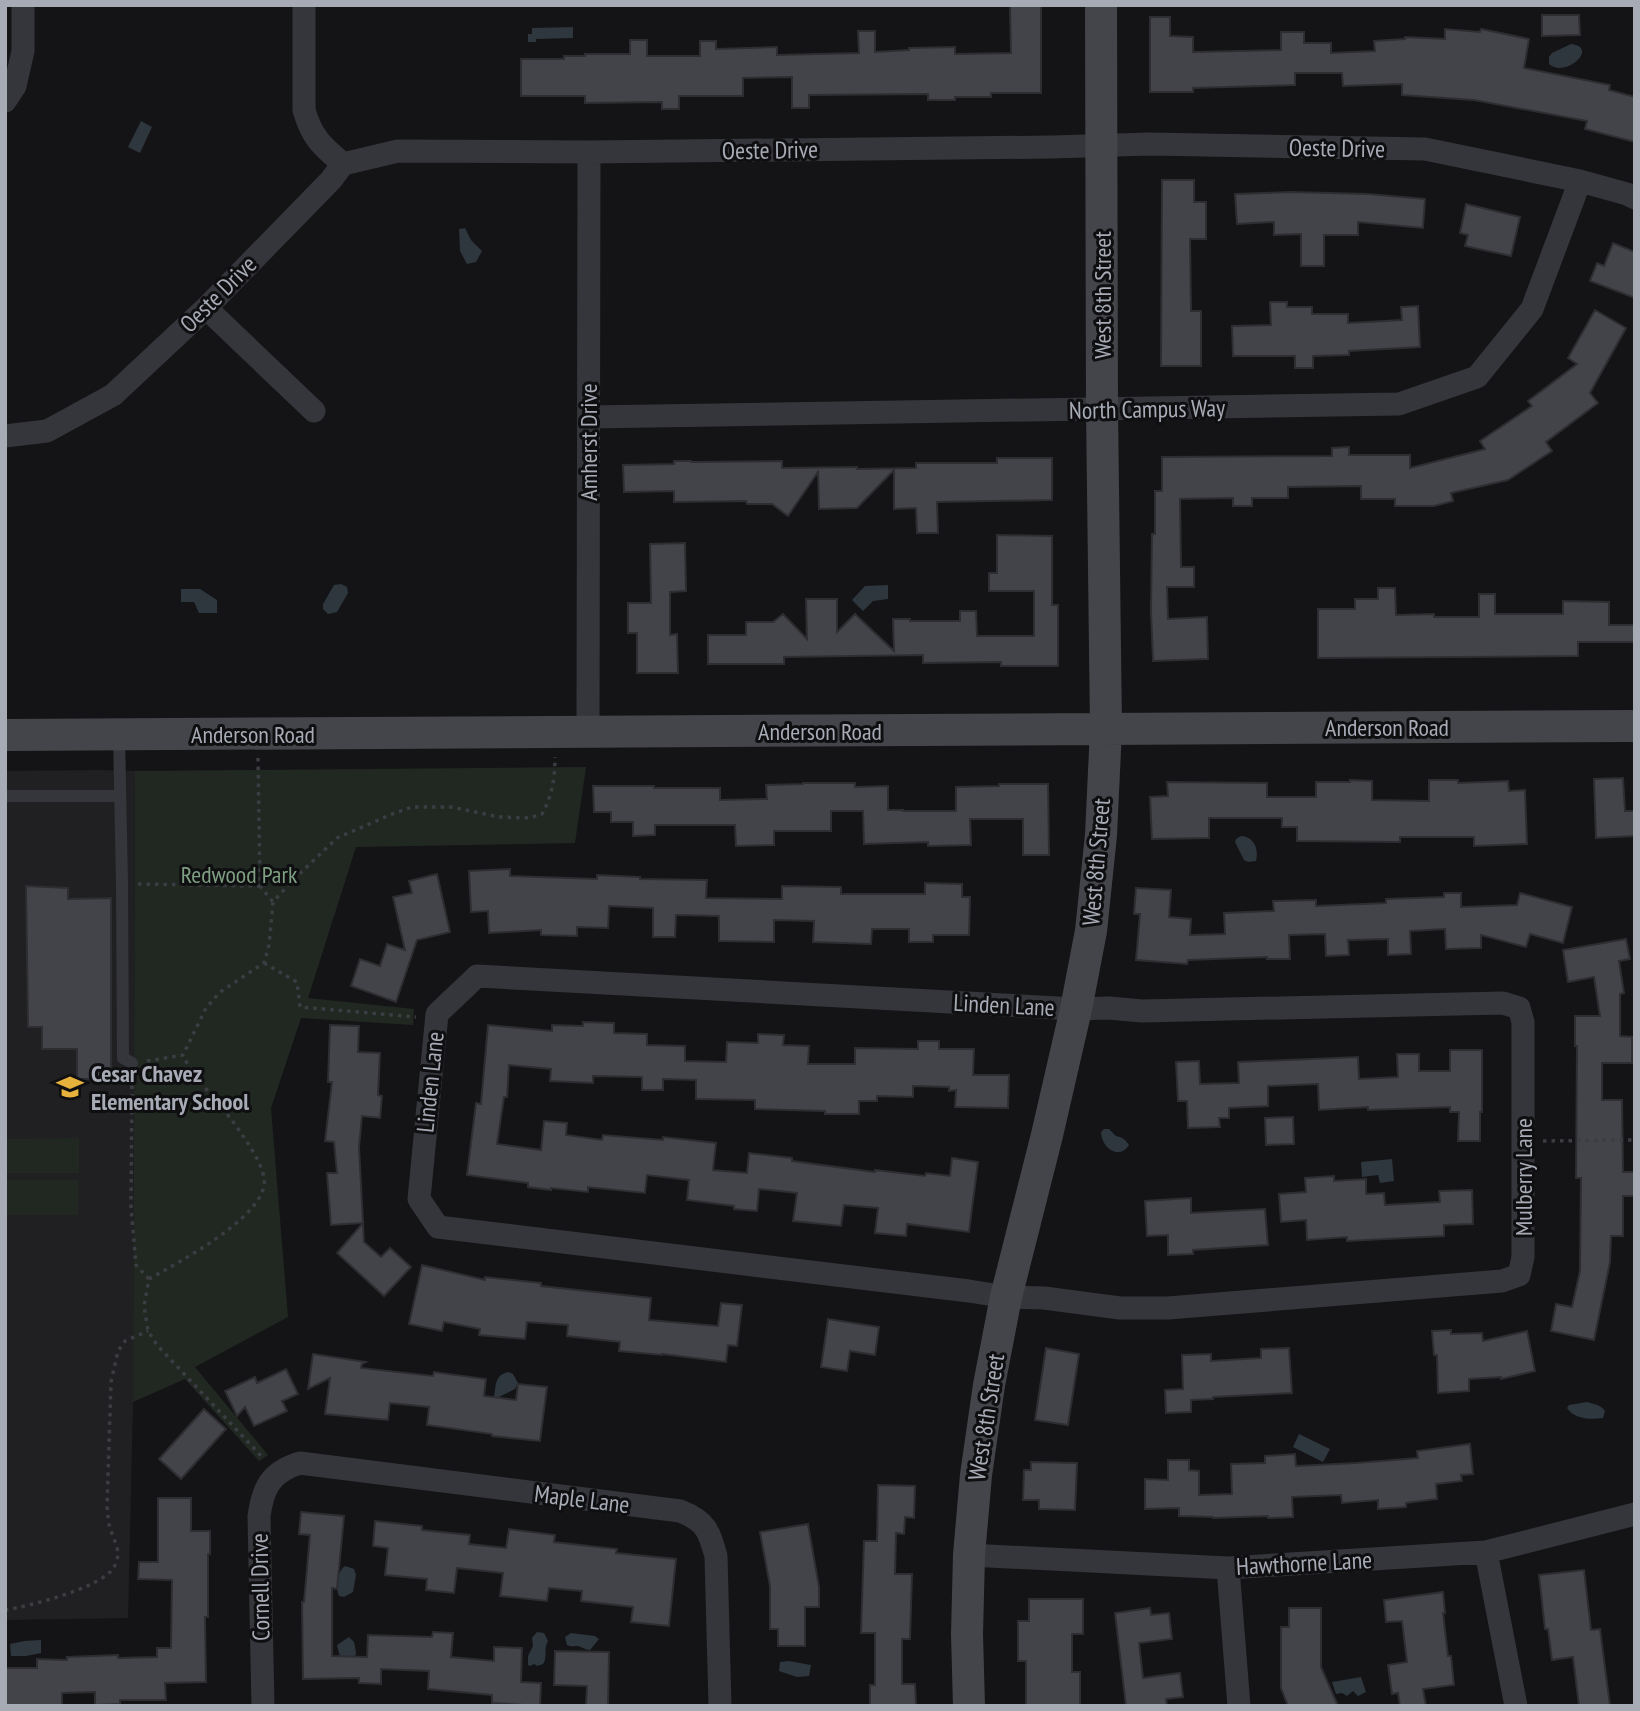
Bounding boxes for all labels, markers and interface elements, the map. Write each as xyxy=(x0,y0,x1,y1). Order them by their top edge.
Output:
street label: Oeste Drive xyxy=(1289,132,1385,164)
street label: Oeste Drive xyxy=(722,134,818,166)
street label: West 8th Street xyxy=(1087,231,1118,359)
street label: Oeste Drive xyxy=(173,249,263,339)
street label: Amherst Drive xyxy=(573,383,604,501)
street label: North Campus Way xyxy=(1069,392,1225,426)
street label: Anderson Road xyxy=(1325,712,1449,743)
street label: Anderson Road xyxy=(758,716,882,747)
street label: Anderson Road xyxy=(191,719,315,750)
street label: West 8th Street xyxy=(1075,797,1117,927)
park label: Redwood Park xyxy=(181,859,298,890)
street label: Linden Lane xyxy=(953,987,1055,1023)
street label: Linden Lane xyxy=(409,1030,451,1134)
place label: Cesar Chavez Elementary School xyxy=(91,1058,249,1117)
school or university icon: Cesar Chavez Elementary School xyxy=(55,1072,85,1102)
street label: Mulberry Lane xyxy=(1508,1118,1539,1236)
street label: West 8th Street xyxy=(961,1351,1011,1482)
street label: Maple Lane xyxy=(533,1478,631,1520)
street label: Cornell Drive xyxy=(244,1533,276,1641)
street label: Hawthorne Lane xyxy=(1235,1544,1373,1582)

